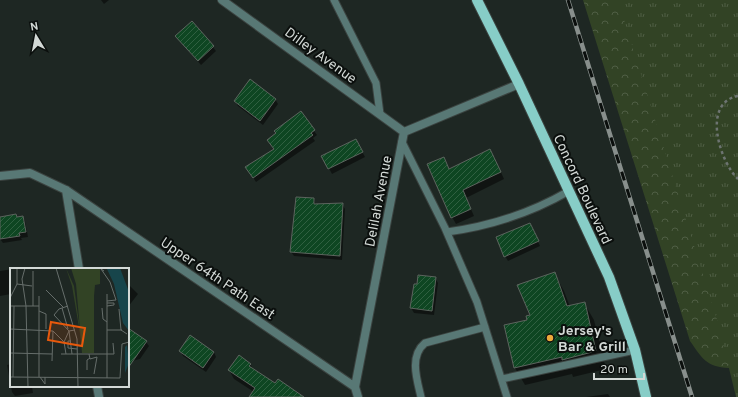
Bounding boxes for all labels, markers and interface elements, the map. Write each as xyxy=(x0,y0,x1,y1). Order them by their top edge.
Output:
north arrow xyxy=(16,16,56,56)
text: N xyxy=(29,20,40,35)
street label: Dilley Avenue xyxy=(281,24,359,88)
street label: Concord Boulevard xyxy=(549,132,615,247)
street label: Delilah Avenue xyxy=(362,154,397,248)
street label: Upper 64th Path East xyxy=(157,235,278,324)
inset map xyxy=(10,268,129,387)
place label: Jersey's Bar & Grill xyxy=(558,323,626,356)
marker: Jersey's Bar & Grill xyxy=(545,333,555,343)
scale bar xyxy=(594,355,644,381)
text: 20 m xyxy=(600,362,628,378)

